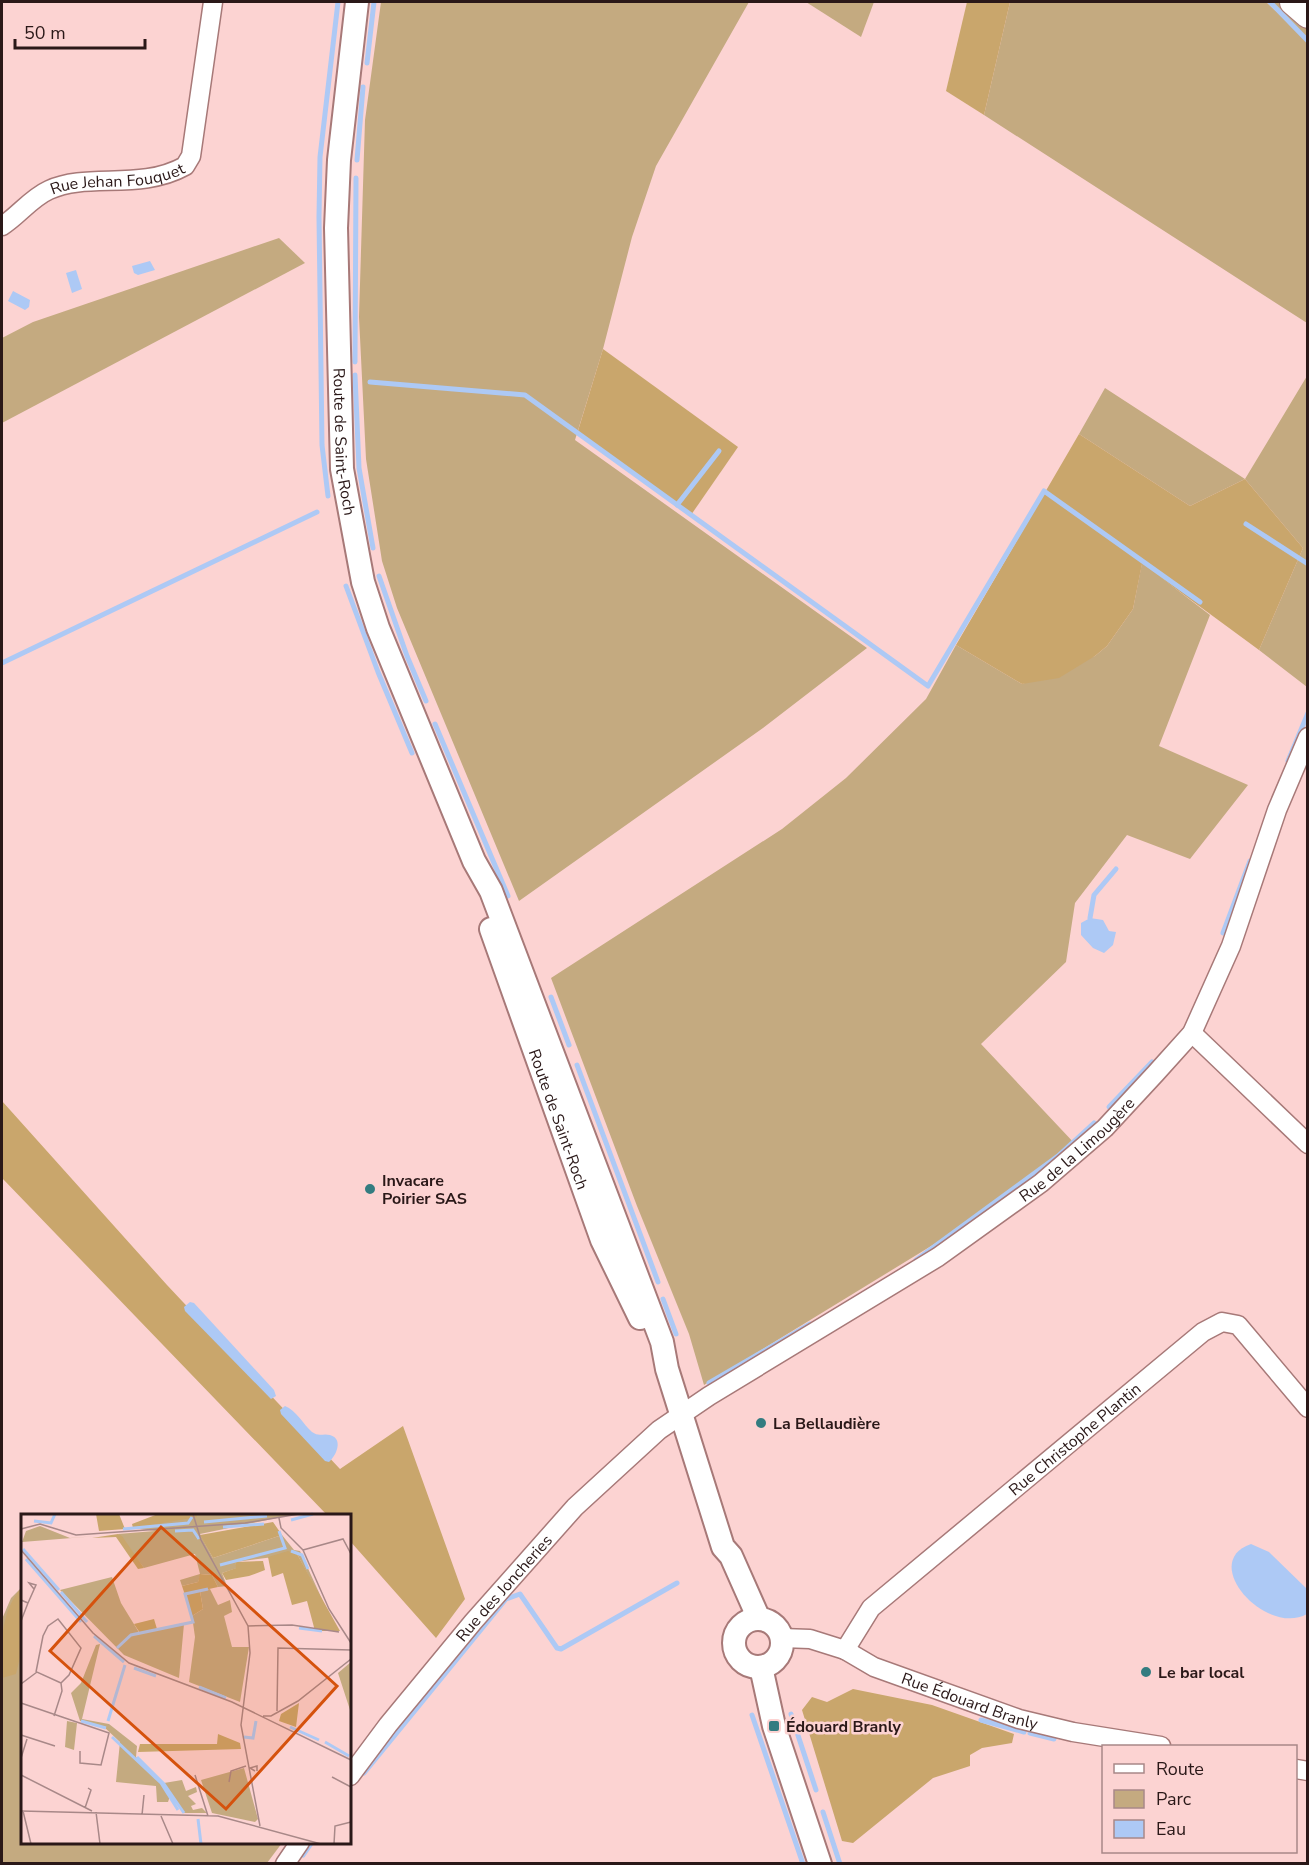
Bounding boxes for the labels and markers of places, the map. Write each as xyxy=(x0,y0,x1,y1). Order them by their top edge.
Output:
place label: Invacare Poirier SAS xyxy=(382,1170,467,1210)
marker: Invacare Poirier SAS xyxy=(363,1182,377,1196)
place label: La Bellaudière xyxy=(773,1413,880,1435)
marker: La Bellaudière xyxy=(754,1416,768,1430)
place label: Le bar local xyxy=(1158,1662,1244,1684)
marker: Le bar local xyxy=(1139,1665,1153,1679)
place label: Édouard Branly xyxy=(786,1716,902,1738)
marker: Édouard Branly xyxy=(767,1719,781,1733)

